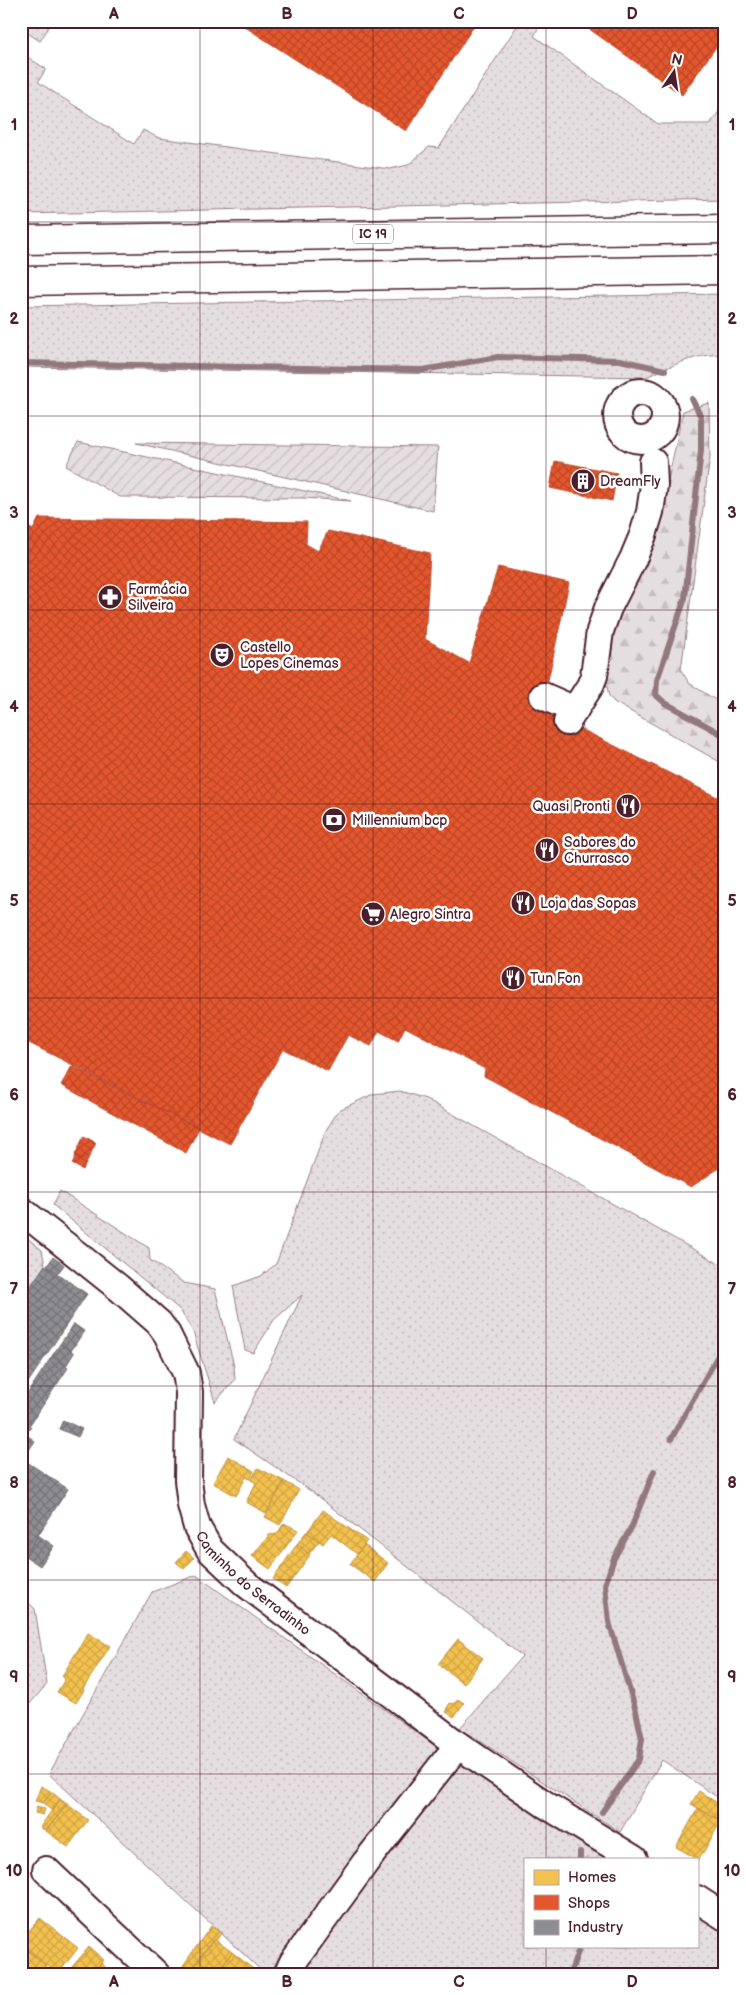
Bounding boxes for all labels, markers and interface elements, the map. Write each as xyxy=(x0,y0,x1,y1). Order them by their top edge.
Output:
text: A xyxy=(108,5,119,24)
text: B xyxy=(281,5,293,24)
text: C xyxy=(453,5,465,24)
text: D xyxy=(626,5,638,24)
north arrow xyxy=(648,48,698,98)
text: N xyxy=(670,50,684,69)
text: 1 xyxy=(11,116,17,135)
text: 1 xyxy=(729,116,735,135)
road number: IC 19 xyxy=(353,224,393,243)
text: 2 xyxy=(9,310,19,329)
text: 2 xyxy=(727,310,737,329)
building icon: DreamFly xyxy=(570,468,596,494)
place label: DreamFly xyxy=(600,473,661,490)
text: 3 xyxy=(9,504,19,523)
text: 3 xyxy=(727,504,737,523)
place label: Farmácia Silveira xyxy=(128,581,187,614)
pharmacy icon: Farmácia Silveira xyxy=(97,584,123,610)
place label: Castello Lopes Cinemas xyxy=(240,639,339,672)
theatre icon: Castello Lopes Cinemas xyxy=(209,642,235,668)
text: 4 xyxy=(9,698,19,717)
text: 4 xyxy=(727,698,737,717)
restaurant icon: Quasi Pronti xyxy=(615,793,641,819)
place label: Quasi Pronti xyxy=(532,798,610,815)
bank icon: Millennium bcp xyxy=(321,807,347,833)
place label: Millennium bcp xyxy=(352,812,447,829)
place label: Sabores do Churrasco xyxy=(564,834,636,867)
restaurant icon: Sabores do Churrasco xyxy=(534,837,560,863)
restaurant icon: Loja das Sopas xyxy=(510,890,536,916)
text: 5 xyxy=(9,892,19,911)
text: 5 xyxy=(727,892,737,911)
place label: Loja das Sopas xyxy=(540,895,636,912)
supermarket icon: Alegro Sintra xyxy=(360,901,386,927)
place label: Alegro Sintra xyxy=(390,906,471,923)
restaurant icon: Tun Fon xyxy=(500,965,526,991)
place label: Tun Fon xyxy=(530,970,581,987)
text: 6 xyxy=(9,1086,19,1105)
text: 6 xyxy=(727,1086,737,1105)
text: 7 xyxy=(10,1280,19,1299)
text: 7 xyxy=(728,1280,737,1299)
text: 8 xyxy=(9,1474,19,1493)
text: 8 xyxy=(727,1474,737,1493)
street label: Caminho do Serradinho xyxy=(192,1528,314,1639)
text: 9 xyxy=(9,1668,19,1687)
text: 9 xyxy=(727,1668,737,1687)
legend xyxy=(524,1858,698,1948)
text: 10 xyxy=(6,1862,22,1881)
text: 10 xyxy=(724,1862,740,1881)
text: Homes xyxy=(568,1868,617,1887)
text: Shops xyxy=(568,1894,611,1913)
text: Industry xyxy=(568,1918,623,1937)
text: A xyxy=(108,1973,119,1992)
text: B xyxy=(281,1973,293,1992)
text: C xyxy=(453,1973,465,1992)
text: D xyxy=(626,1973,638,1992)

